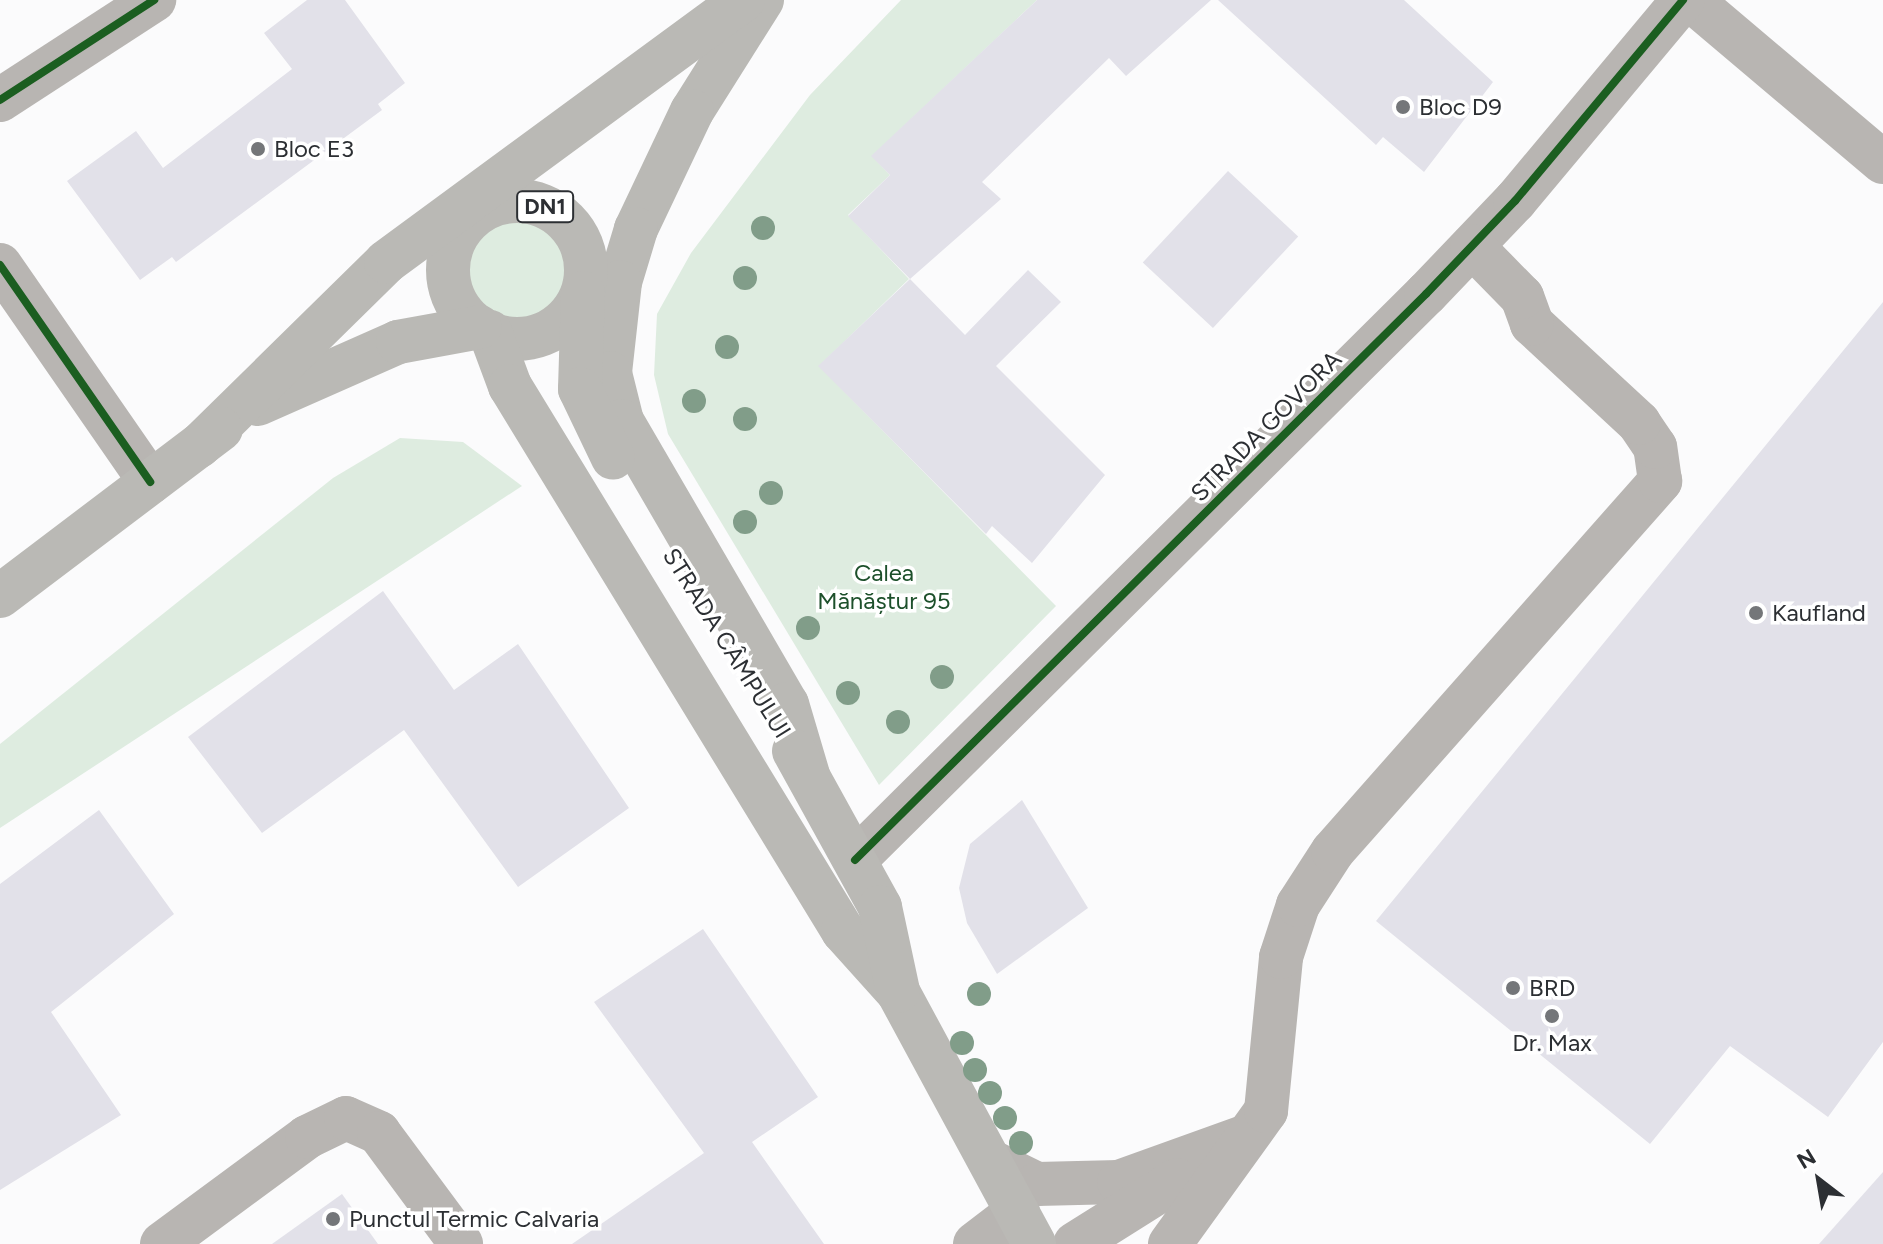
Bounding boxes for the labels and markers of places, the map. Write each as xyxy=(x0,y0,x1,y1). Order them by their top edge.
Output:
place label: Bloc D9 xyxy=(1419,93,1502,121)
marker: Bloc D9 xyxy=(1394,98,1412,116)
place label: Bloc E3 xyxy=(274,135,354,163)
marker: Bloc E3 xyxy=(249,140,267,158)
place label: Kaufland xyxy=(1772,599,1866,627)
marker: Kaufland xyxy=(1747,604,1765,622)
place label: BRD xyxy=(1529,974,1575,1002)
marker: BRD xyxy=(1504,979,1522,997)
marker: Dr. Max xyxy=(1543,1007,1561,1025)
place label: Dr. Max xyxy=(1512,1029,1592,1057)
place label: Punctul Termic Calvaria xyxy=(349,1205,599,1233)
marker: Punctul Termic Calvaria xyxy=(324,1210,342,1228)

